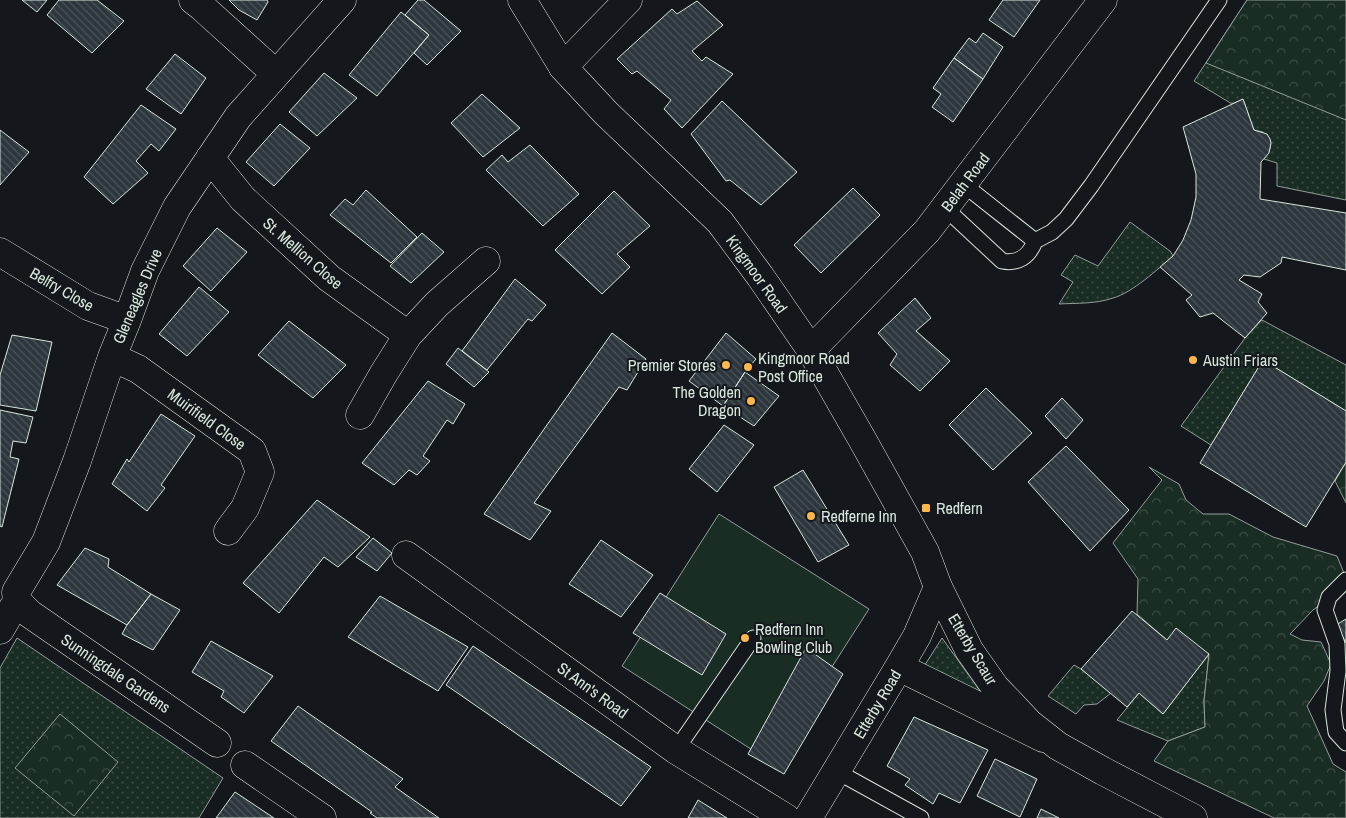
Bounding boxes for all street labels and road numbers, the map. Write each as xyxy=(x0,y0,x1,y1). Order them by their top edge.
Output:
street label: Belah Road xyxy=(936,148,994,216)
street label: St. Mellion Close xyxy=(258,212,348,294)
street label: Kingmoor Road xyxy=(721,230,793,318)
street label: Gleneagles Drive xyxy=(107,245,167,347)
street label: Belfry Close xyxy=(26,262,98,316)
street label: Muirifield Close xyxy=(163,383,251,455)
street label: Etterby Scaur xyxy=(943,609,1003,689)
street label: Sunningdale Gardens xyxy=(57,628,175,718)
street label: St Ann's Road xyxy=(553,657,633,723)
street label: Etterby Road xyxy=(848,666,906,742)

